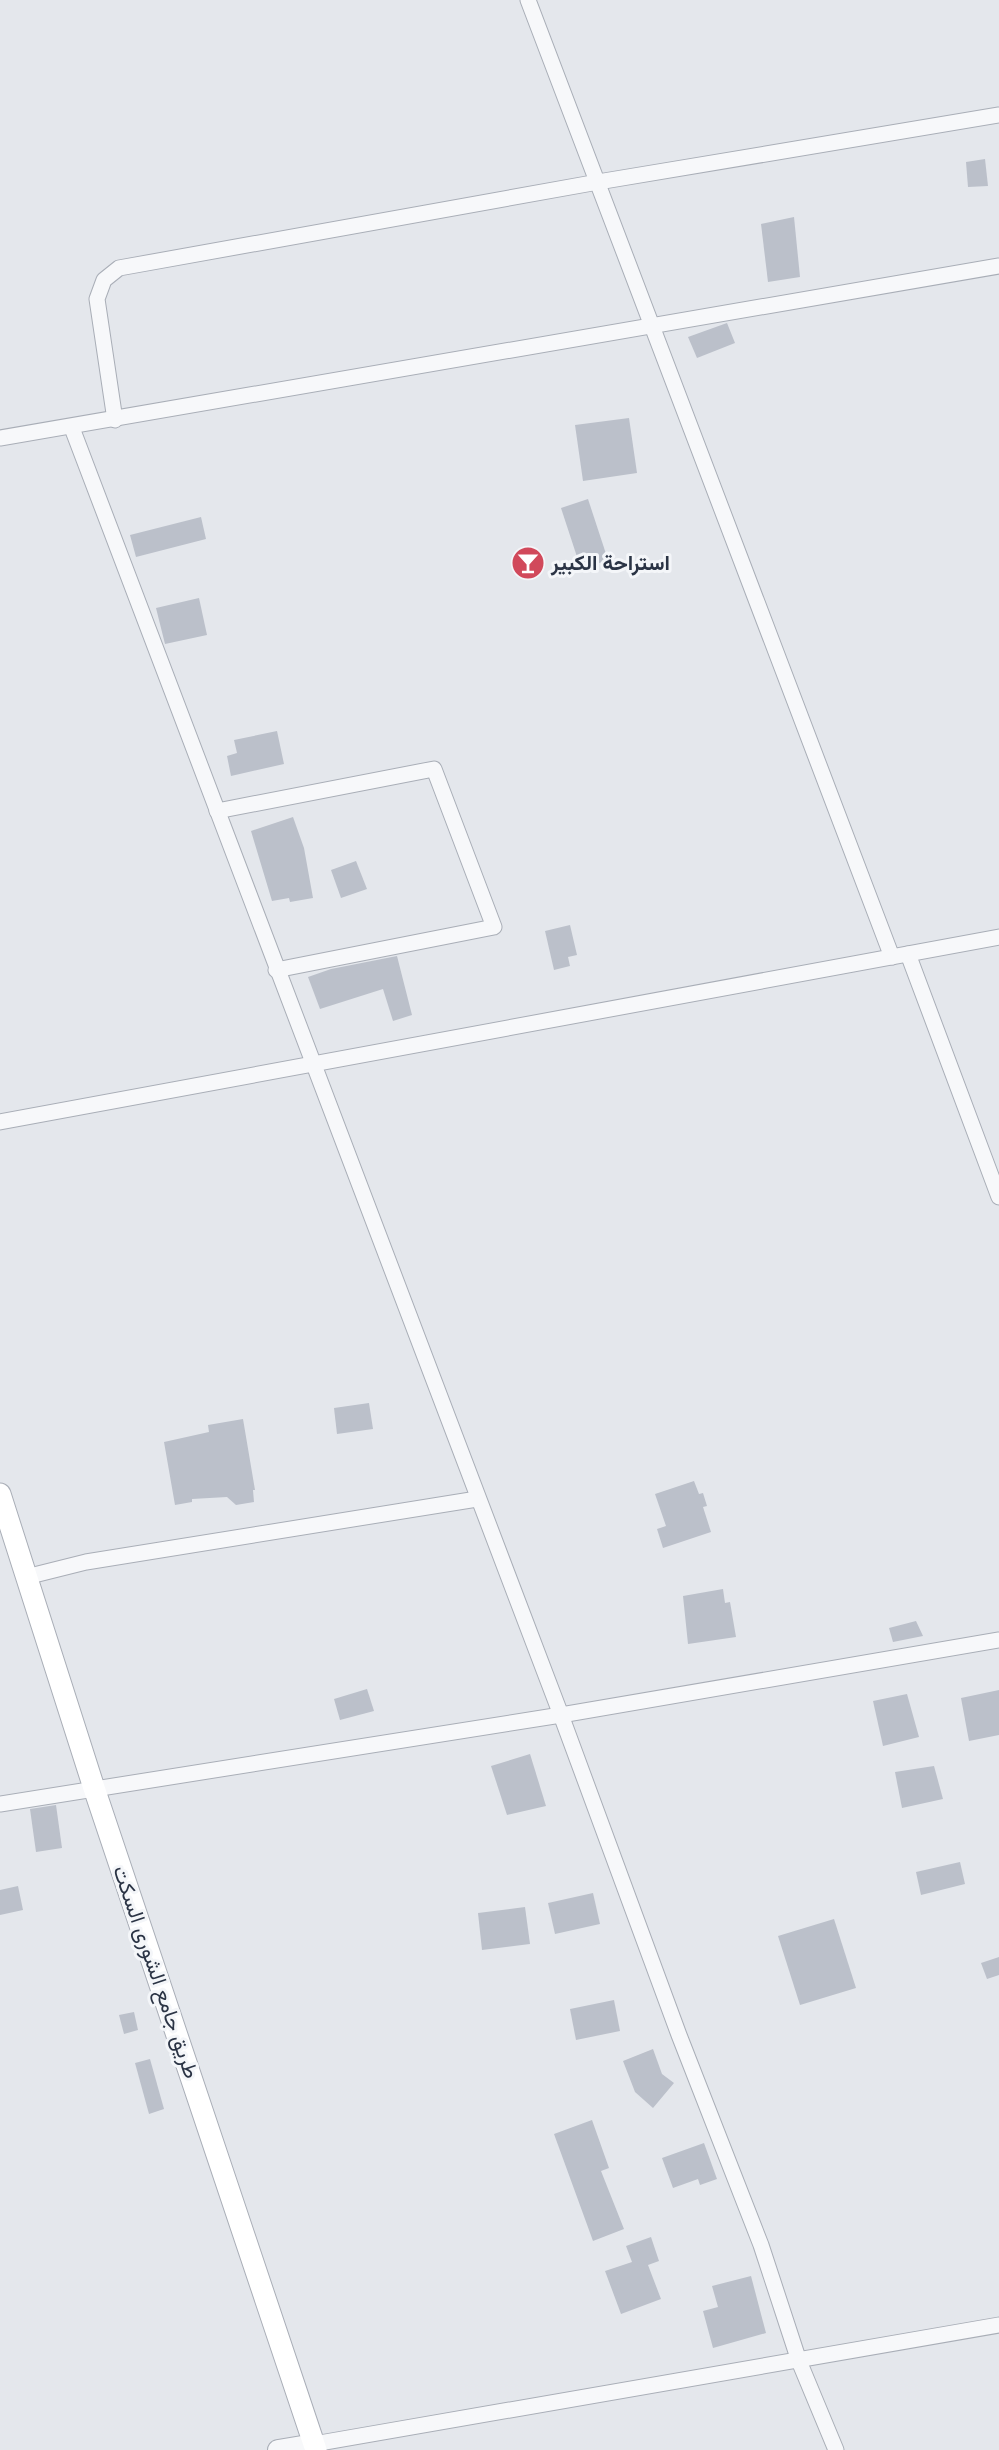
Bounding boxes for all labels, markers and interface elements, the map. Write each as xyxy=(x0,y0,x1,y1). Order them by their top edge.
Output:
bar icon: استراحة الكبير xyxy=(510,545,546,581)
place label: استراحة الكبير xyxy=(550,550,670,576)
street label: طريق جامع الشورى السكت xyxy=(106,1862,205,2082)

